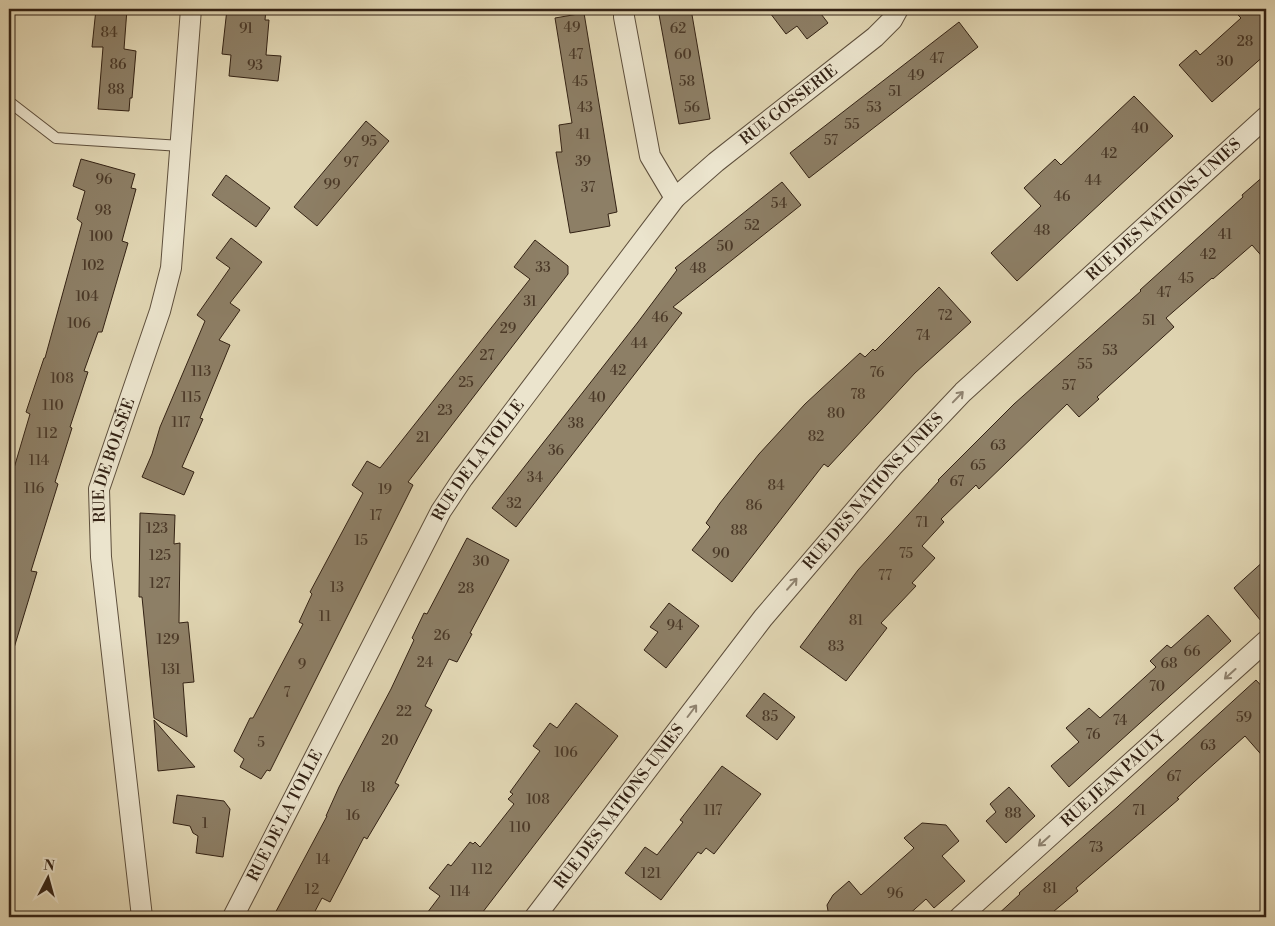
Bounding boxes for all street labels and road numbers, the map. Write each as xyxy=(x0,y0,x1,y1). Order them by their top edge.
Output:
street label: RUE GOSSERIE xyxy=(736,60,842,150)
street label: RUE DES NATIONS-UNIES xyxy=(1082,134,1245,285)
street label: RUE DE BOLSÉE xyxy=(89,396,139,523)
street label: RUE DE LA TOLLE xyxy=(428,396,529,524)
street label: RUE DES NATIONS-UNIES xyxy=(799,409,948,574)
street label: RUE DES NATIONS-UNIES xyxy=(550,720,689,893)
street label: RUE JEAN PAULY xyxy=(1057,726,1170,831)
street label: RUE DE LA TOLLE xyxy=(243,746,327,885)

